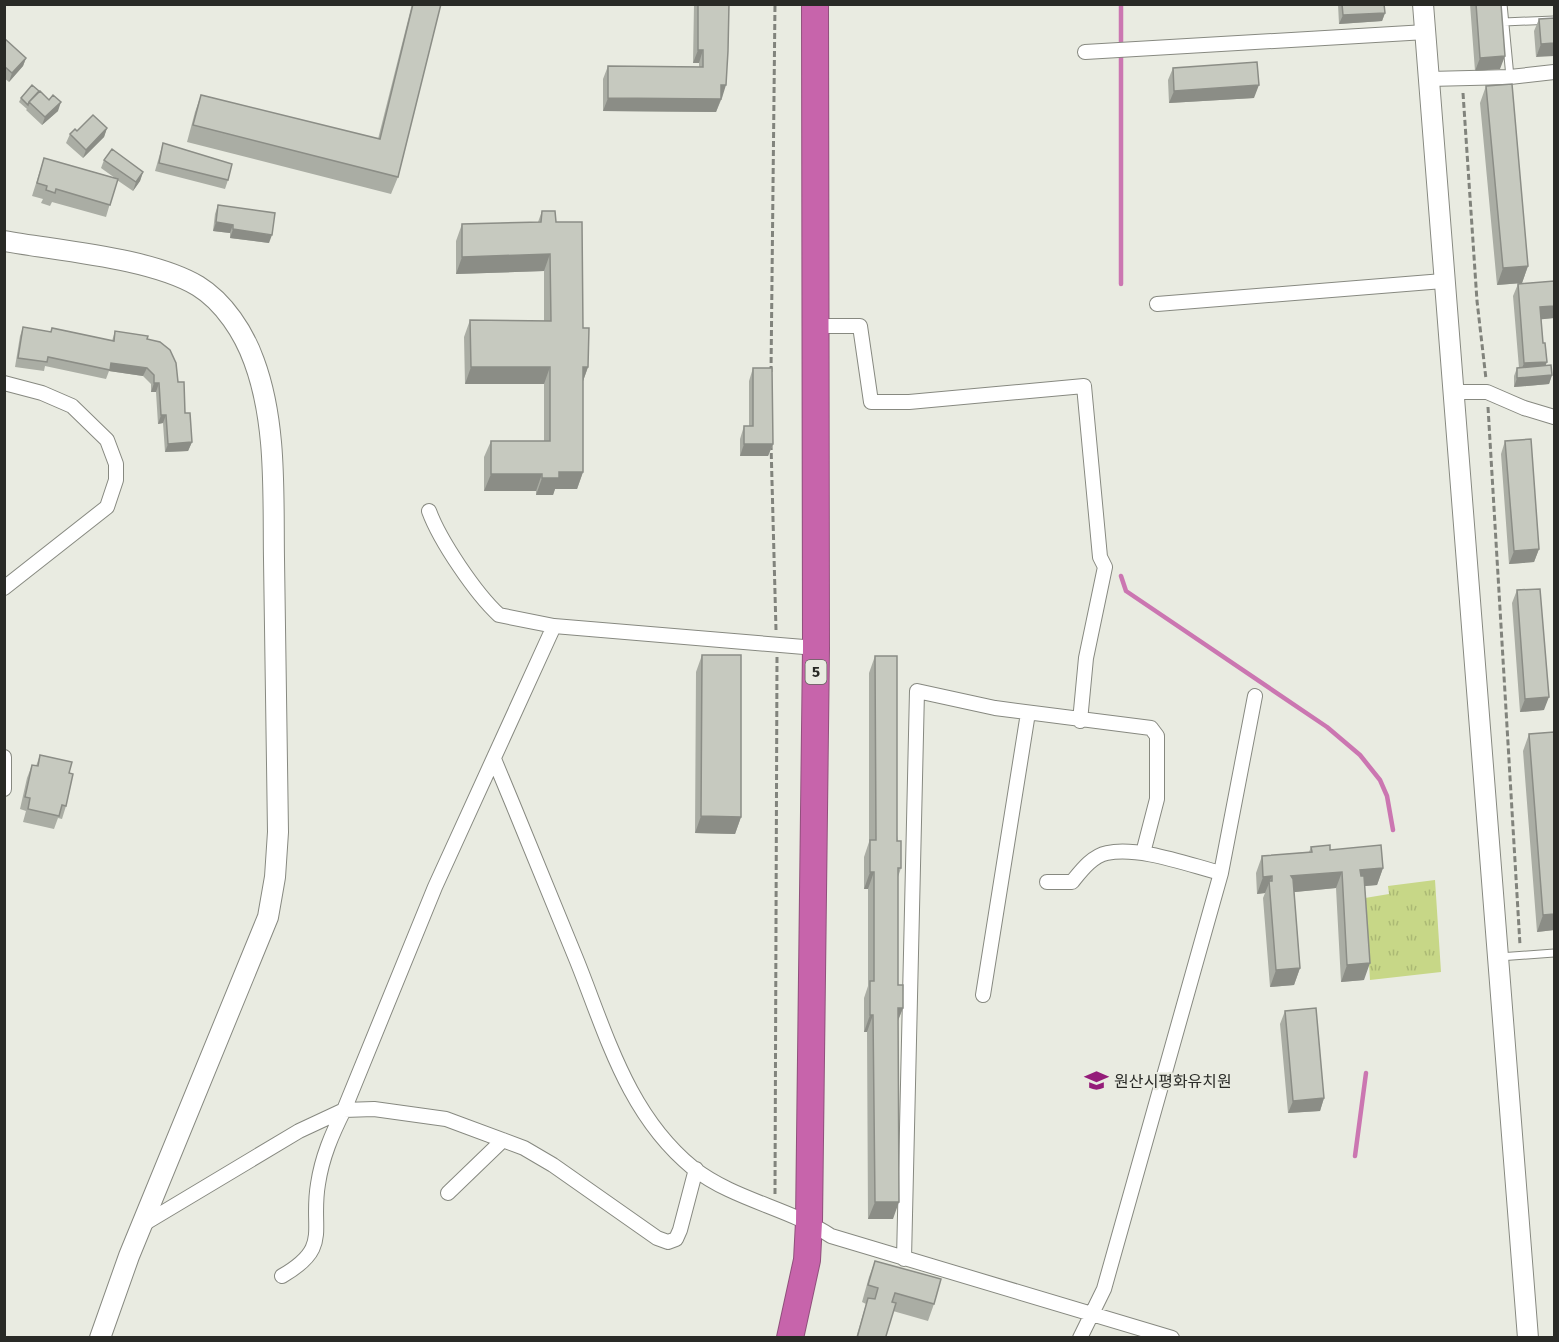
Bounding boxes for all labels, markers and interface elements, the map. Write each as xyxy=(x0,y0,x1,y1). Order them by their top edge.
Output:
road number: 5 xyxy=(806,660,826,684)
school or university icon: 원산시평화유치원 xyxy=(1083,1068,1109,1094)
place label: 원산시평화유치원 xyxy=(1114,1072,1232,1091)

